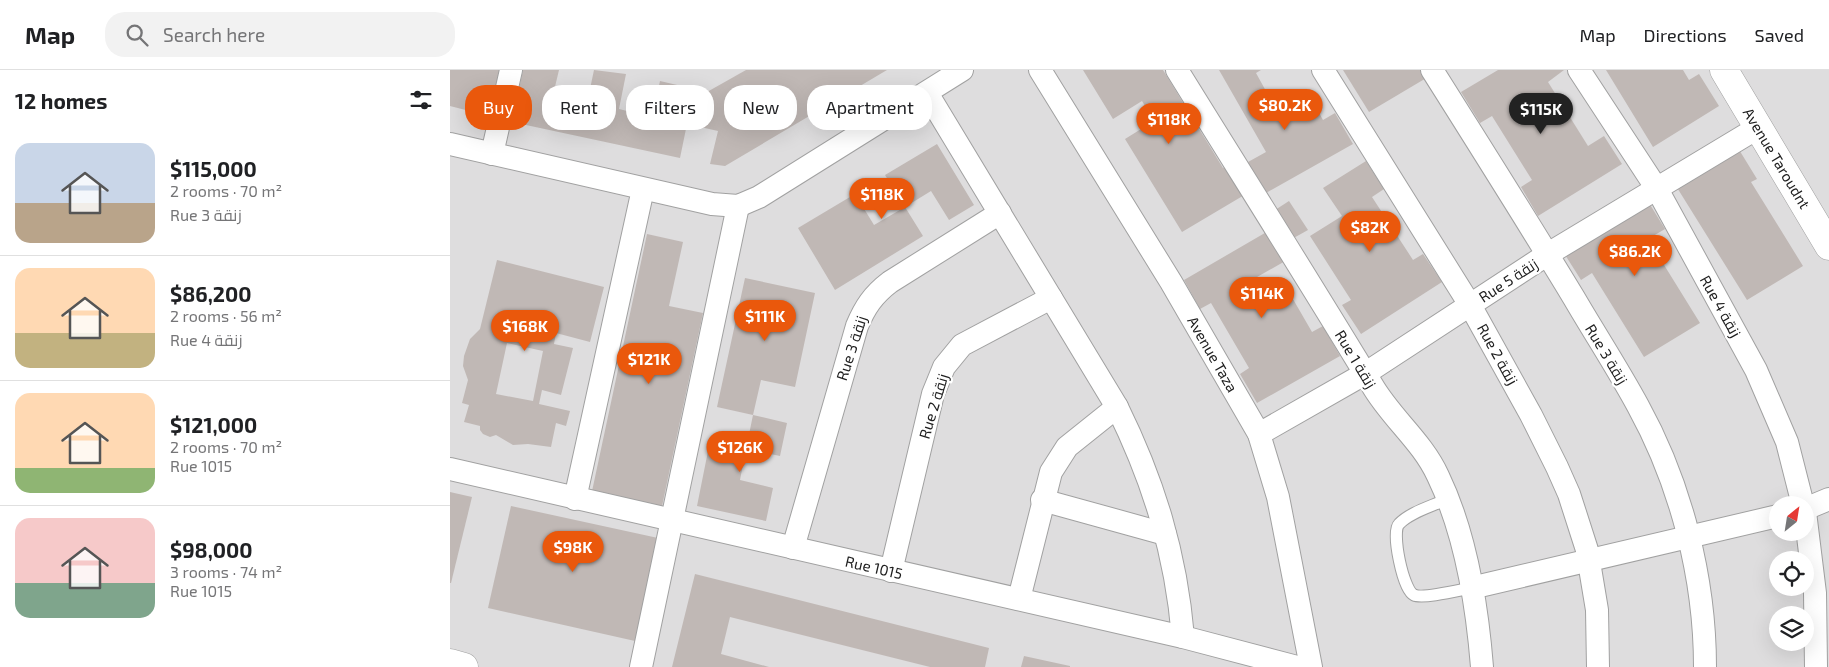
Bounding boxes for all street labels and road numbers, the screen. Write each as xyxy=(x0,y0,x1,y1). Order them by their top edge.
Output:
street label: Avenue Taroudnt xyxy=(1740,104,1814,212)
street label: Rue 5 زنقة xyxy=(1475,254,1541,307)
street label: Rue 4 زنقة xyxy=(1696,272,1745,341)
street label: Rue 3 زنقة xyxy=(832,313,871,383)
street label: Avenue Taza xyxy=(1184,313,1242,395)
street label: Rue 2 زنقة xyxy=(1473,320,1522,388)
street label: Rue 3 زنقة xyxy=(1581,321,1632,388)
street label: Rue 1 زنقة xyxy=(1331,327,1380,392)
street label: Rue 2 زنقة xyxy=(915,371,952,441)
street label: Rue 1015 xyxy=(844,552,904,582)

